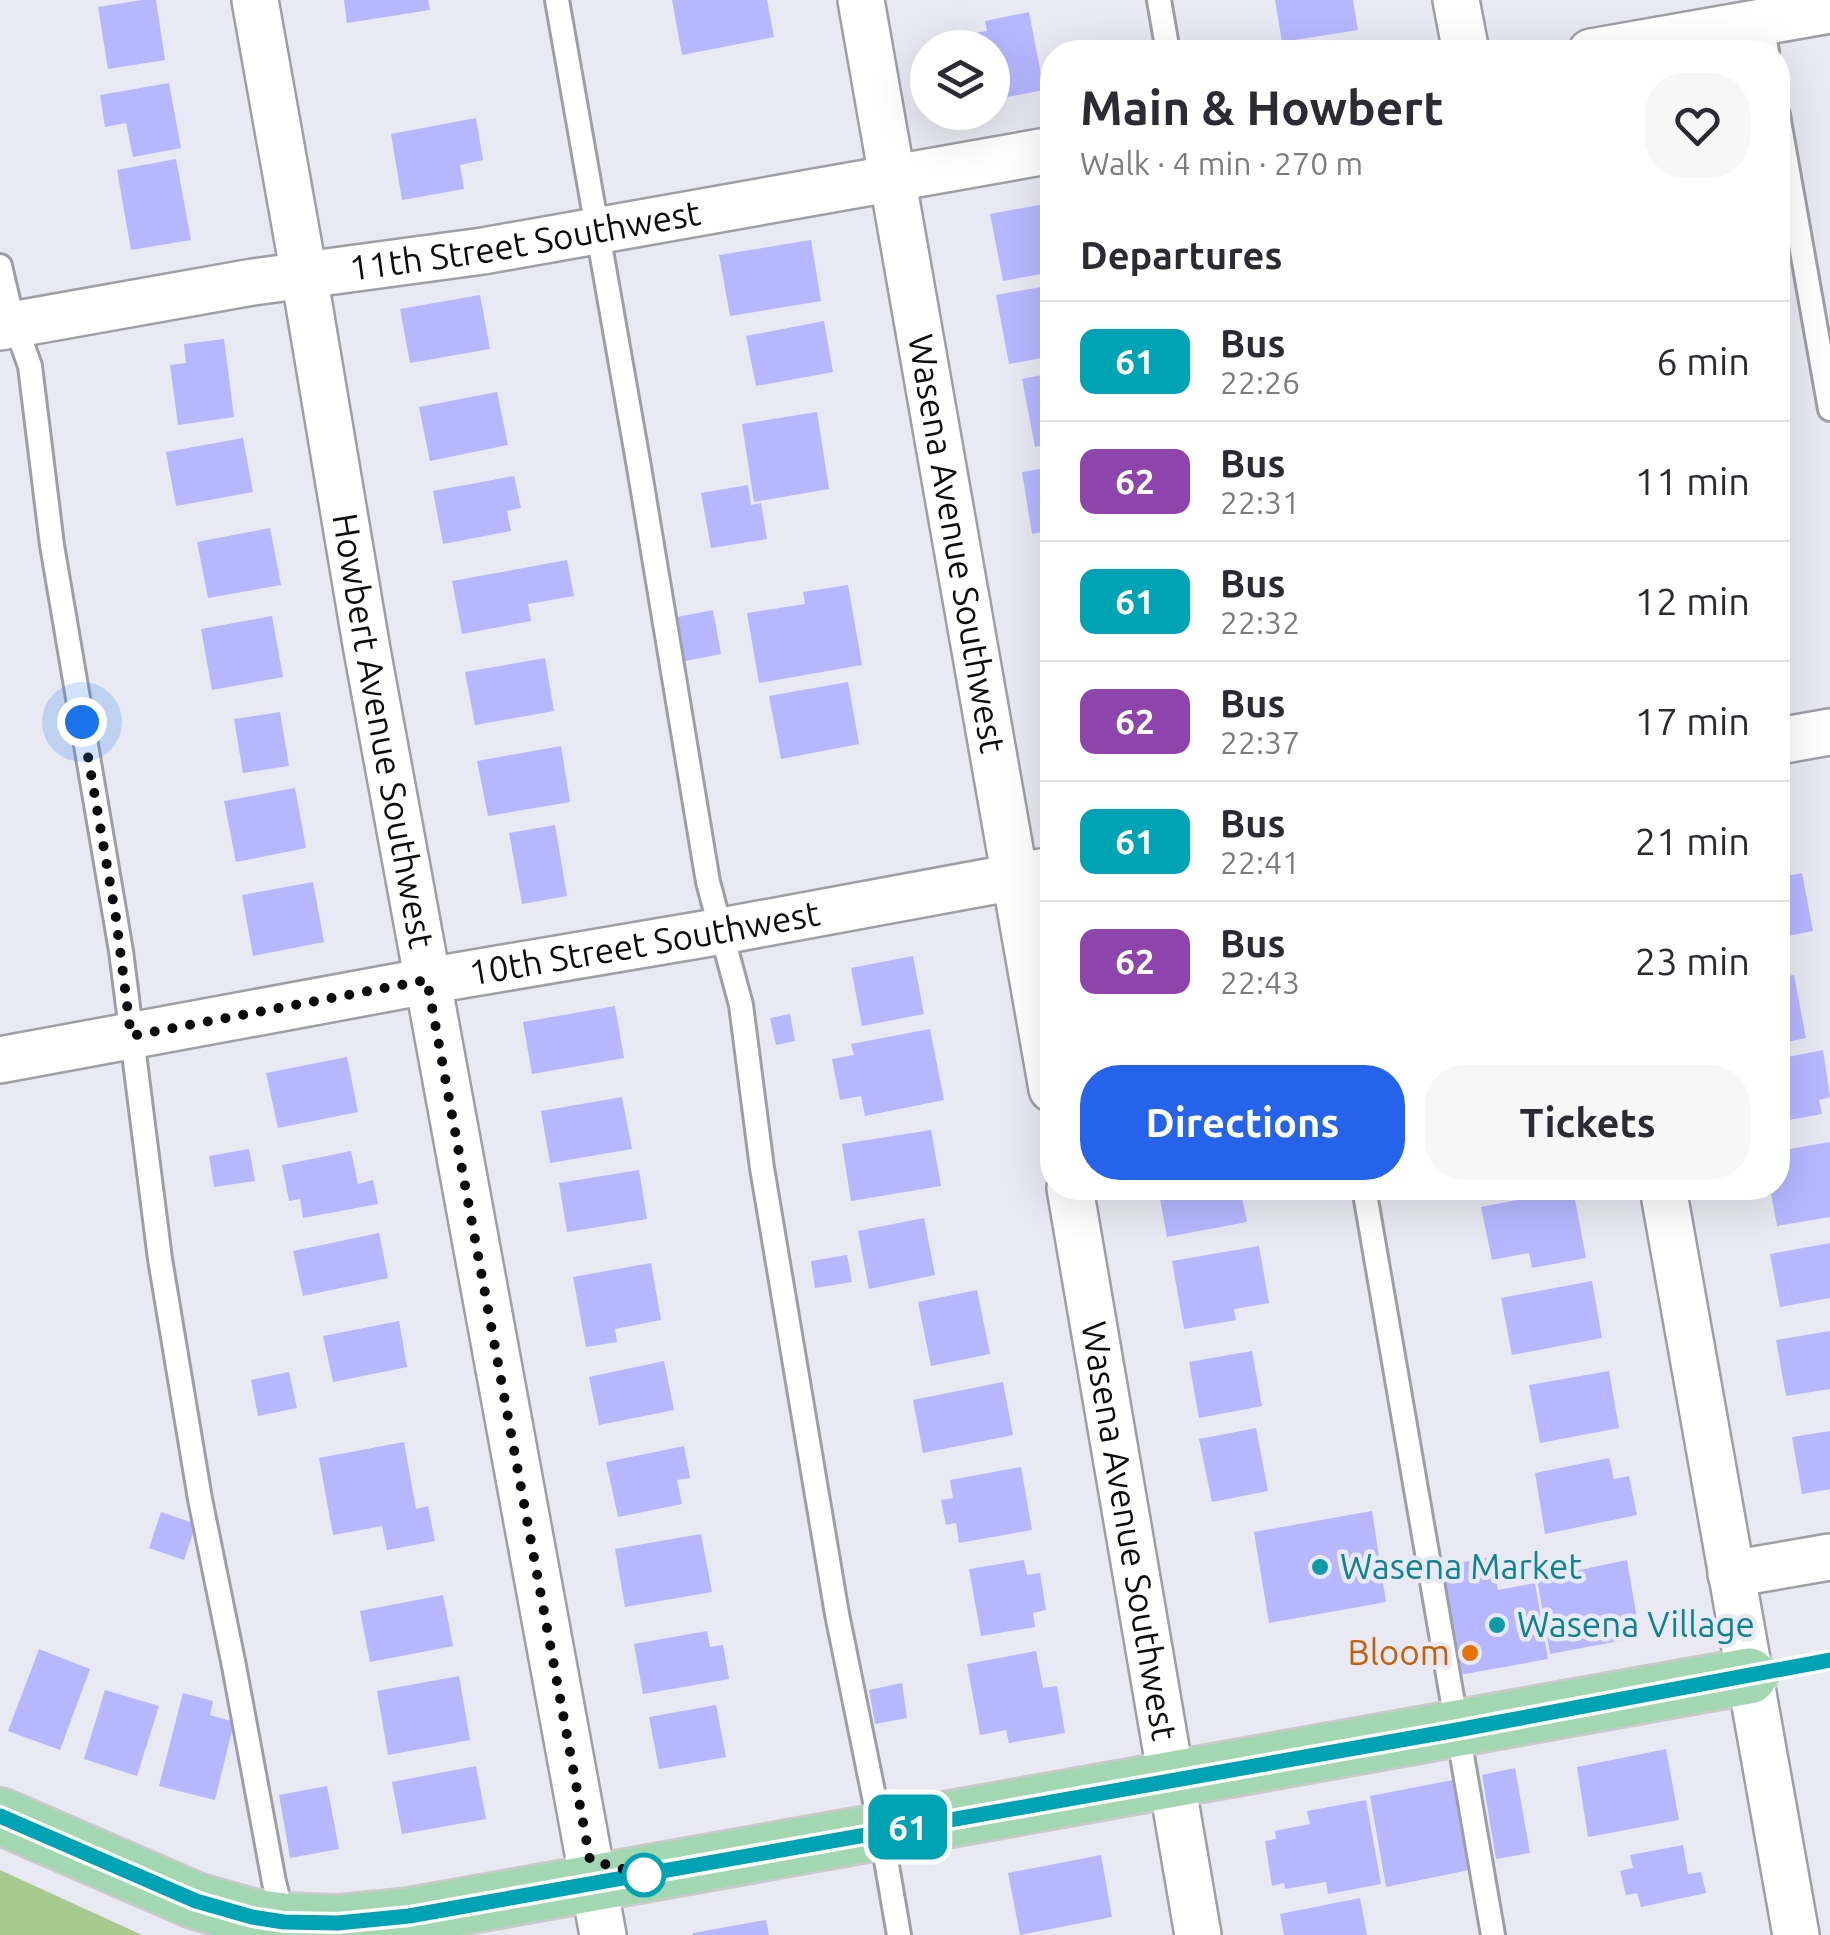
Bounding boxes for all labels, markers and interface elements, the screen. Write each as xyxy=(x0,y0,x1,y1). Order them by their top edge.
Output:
map controls xyxy=(910,30,1010,130)
button: layers xyxy=(910,30,1010,130)
button: heart xyxy=(1645,73,1750,178)
text: Main & Howbert xyxy=(1080,80,1444,134)
text: Walk · 4 min · 270 m xyxy=(1080,145,1363,181)
street label: 11th Street Southwest xyxy=(347,192,704,288)
text: Departures xyxy=(1080,234,1282,276)
text: Bus xyxy=(1220,322,1285,364)
street label: Wasena Avenue Southwest xyxy=(901,331,1014,756)
text: 6 min xyxy=(1656,340,1750,382)
text: 61 xyxy=(1115,341,1155,381)
text: 22:26 xyxy=(1220,364,1300,400)
text: Bus xyxy=(1220,442,1285,484)
text: 11 min xyxy=(1635,460,1750,502)
text: 62 xyxy=(1115,461,1155,501)
text: 22:31 xyxy=(1220,484,1300,520)
street label: Howbert Avenue Southwest xyxy=(325,510,442,952)
text: Bus xyxy=(1220,562,1285,604)
text: 12 min xyxy=(1635,580,1750,622)
text: 61 xyxy=(1115,581,1155,621)
text: 22:32 xyxy=(1220,604,1300,640)
text: Bus xyxy=(1220,682,1285,724)
your location xyxy=(57,697,107,747)
text: 17 min xyxy=(1635,700,1750,742)
text: 62 xyxy=(1115,701,1155,741)
text: 22:37 xyxy=(1220,724,1300,760)
text: Bus xyxy=(1220,802,1285,844)
text: 21 min xyxy=(1635,820,1750,862)
text: 61 xyxy=(1115,821,1155,861)
text: 22:41 xyxy=(1220,844,1300,880)
street label: 10th Street Southwest xyxy=(466,892,823,993)
text: Bus xyxy=(1220,922,1285,964)
text: 23 min xyxy=(1635,940,1750,982)
text: 62 xyxy=(1115,941,1155,981)
text: 22:43 xyxy=(1220,964,1300,1000)
button: Directions xyxy=(1080,1065,1405,1180)
button: Tickets xyxy=(1425,1065,1750,1180)
street label: Wasena Avenue Southwest xyxy=(1074,1318,1185,1743)
place label: Wasena Market xyxy=(1340,1546,1582,1586)
marker: Wasena Market xyxy=(1309,1556,1331,1578)
place label: Wasena Village xyxy=(1517,1604,1755,1644)
marker: Wasena Village xyxy=(1486,1614,1508,1636)
place label: Bloom xyxy=(1347,1632,1450,1672)
marker: Bloom xyxy=(1459,1642,1481,1664)
line badge: 61 xyxy=(863,1794,953,1860)
text: 61 xyxy=(888,1807,928,1847)
unlabelled marker xyxy=(623,1854,665,1896)

